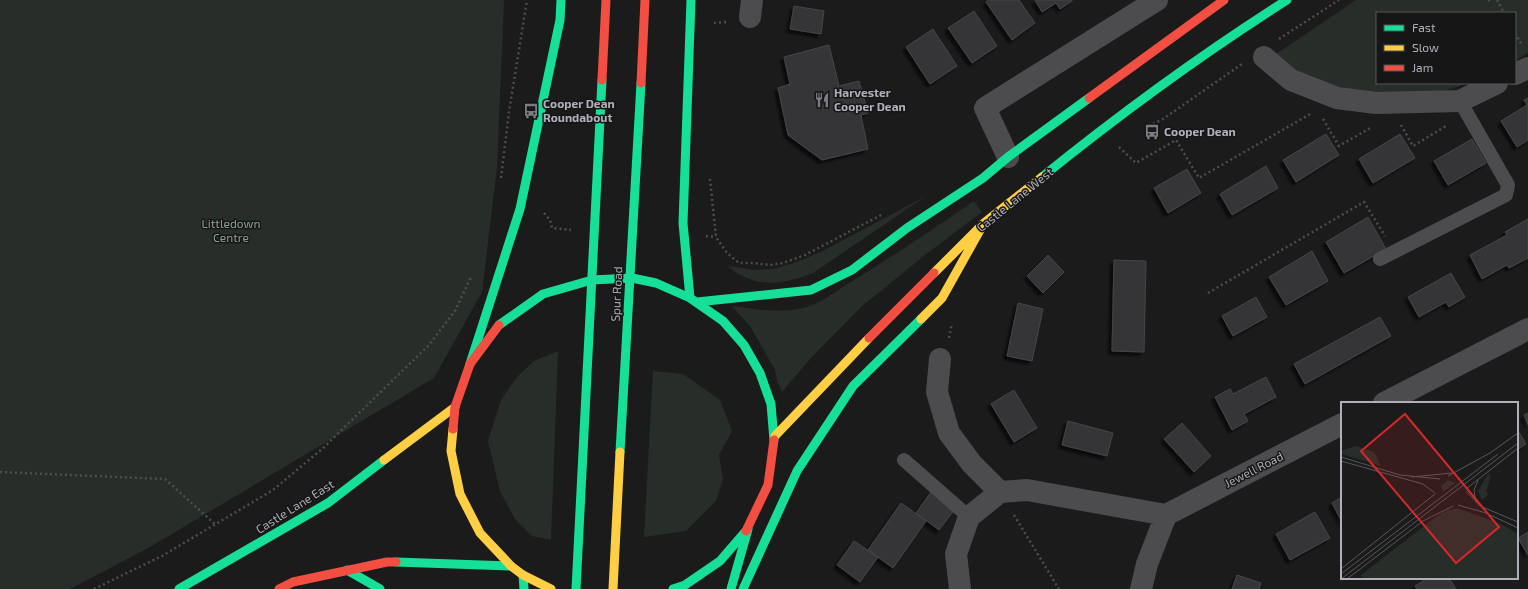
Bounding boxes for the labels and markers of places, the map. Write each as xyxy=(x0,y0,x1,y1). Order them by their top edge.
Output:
place label: Harvester Cooper Dean xyxy=(834,85,906,113)
restaurant icon: Harvester Cooper Dean xyxy=(813,91,831,109)
place label: Cooper Dean Roundabout xyxy=(543,96,615,124)
bus stop icon: Cooper Dean Roundabout xyxy=(522,102,540,120)
bus stop icon: Cooper Dean xyxy=(1143,123,1161,141)
place label: Cooper Dean xyxy=(1164,124,1236,138)

